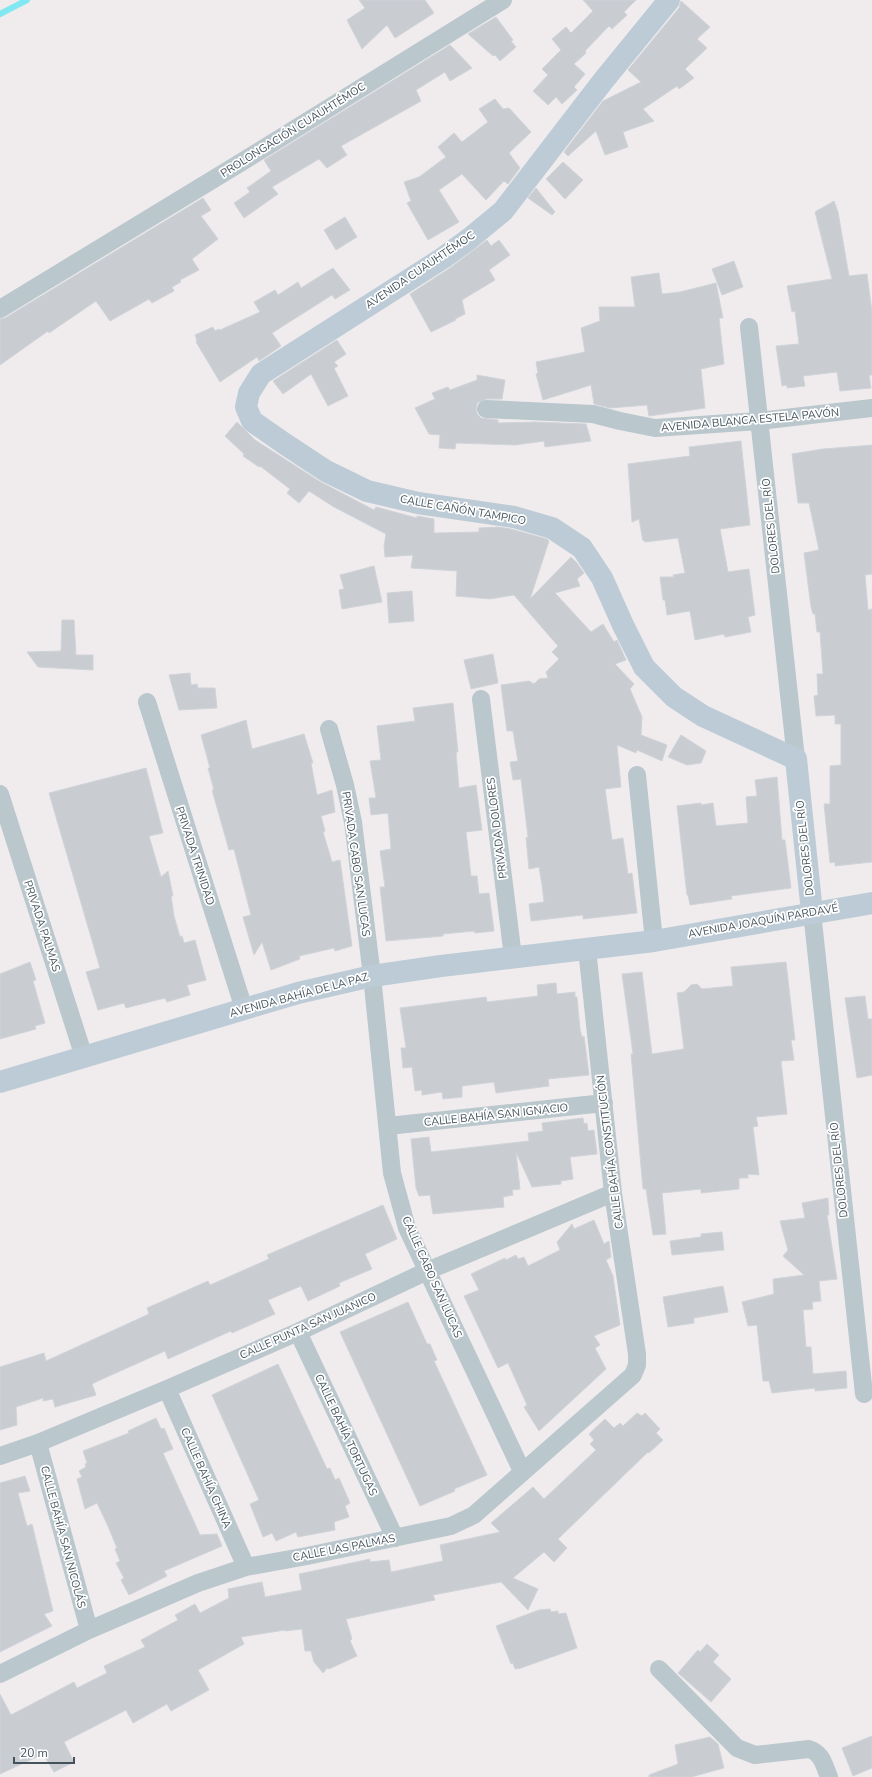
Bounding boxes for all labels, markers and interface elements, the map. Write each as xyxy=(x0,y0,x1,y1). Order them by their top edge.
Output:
street label: PROLONGACIÓN CUAUHTÉMOC xyxy=(217,78,368,181)
street label: AVENIDA CUAUHTÉMOC xyxy=(362,227,478,312)
street label: AVENIDA BLANCA ESTELA PAVÓN xyxy=(660,404,840,435)
street label: DOLORES DEL RÍO xyxy=(758,478,783,575)
street label: CALLE CAÑÓN TAMPICO xyxy=(399,491,527,528)
street label: PRIVADA DOLORES xyxy=(483,776,511,880)
street label: PRIVADA CABO SAN LUCAS xyxy=(338,791,374,938)
street label: DOLORES DEL RÍO xyxy=(792,800,817,897)
street label: PRIVADA TRINIDAD xyxy=(172,805,218,907)
street label: PRIVADA PALMAS xyxy=(20,878,64,974)
street label: AVENIDA JOAQUÍN PARDAVÉ xyxy=(687,899,839,942)
street label: AVENIDA BAHÍA DE LA PAZ xyxy=(228,968,371,1021)
street label: CALLE BAHÍA CONSTITUCIÓN xyxy=(592,1074,627,1230)
street label: CALLE BAHÍA SAN IGNACIO xyxy=(423,1099,569,1130)
street label: DOLORES DEL RÍO xyxy=(826,1122,851,1219)
street label: CALLE CABO SAN LUCAS xyxy=(398,1214,466,1340)
street label: CALLE PUNTA SAN JUANICO xyxy=(237,1289,379,1363)
street label: CALLE BAHÍA TORTUGAS xyxy=(311,1371,382,1499)
street label: CALLE BAHÍA CHINA xyxy=(177,1425,236,1531)
street label: CALLE BAHÍA SAN NICOLÁS xyxy=(37,1464,90,1610)
street label: CALLE LAS PALMAS xyxy=(292,1531,397,1565)
scale bar xyxy=(14,1739,74,1765)
text: 20 m xyxy=(20,1745,48,1761)

